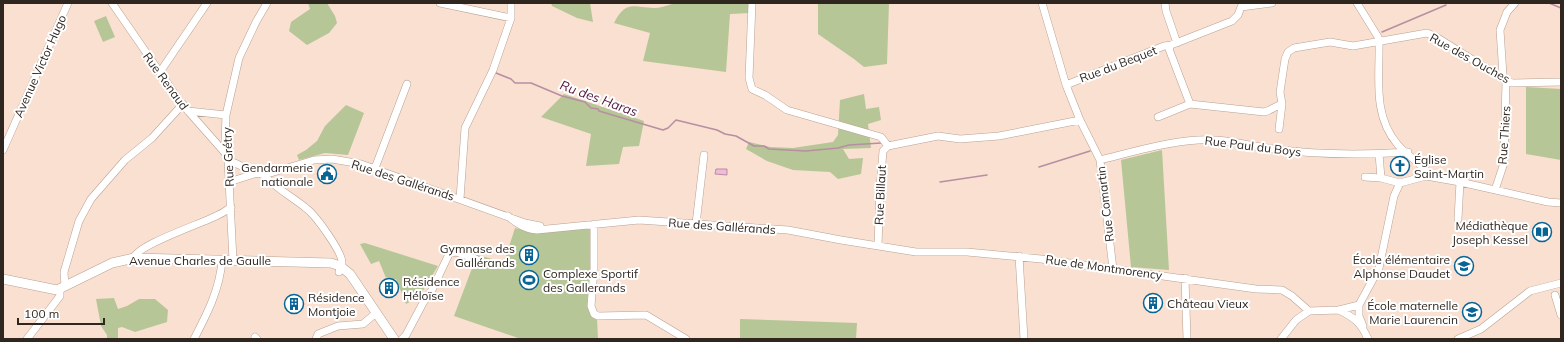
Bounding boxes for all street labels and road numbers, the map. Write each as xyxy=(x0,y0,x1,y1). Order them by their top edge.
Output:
street label: Avenue Victor Hugo xyxy=(11,12,69,120)
street label: Rue des Ouches xyxy=(1427,30,1513,86)
street label: Rue du Bequet xyxy=(1077,42,1159,86)
street label: Rue Renaud xyxy=(140,49,192,113)
street label: Rue Thiers xyxy=(1494,105,1514,165)
street label: Rue Grétry xyxy=(219,126,237,187)
street label: Rue Paul du Boys xyxy=(1204,133,1302,159)
street label: Rue des Gallérands xyxy=(350,156,457,204)
street label: Rue Billaut xyxy=(871,165,889,225)
street label: Rue Comartin xyxy=(1093,165,1117,243)
street label: Rue des Gallérands xyxy=(668,215,776,237)
street label: Rue de Montmorency xyxy=(1045,251,1164,283)
street label: Avenue Charles de Gaulle xyxy=(129,253,271,268)

